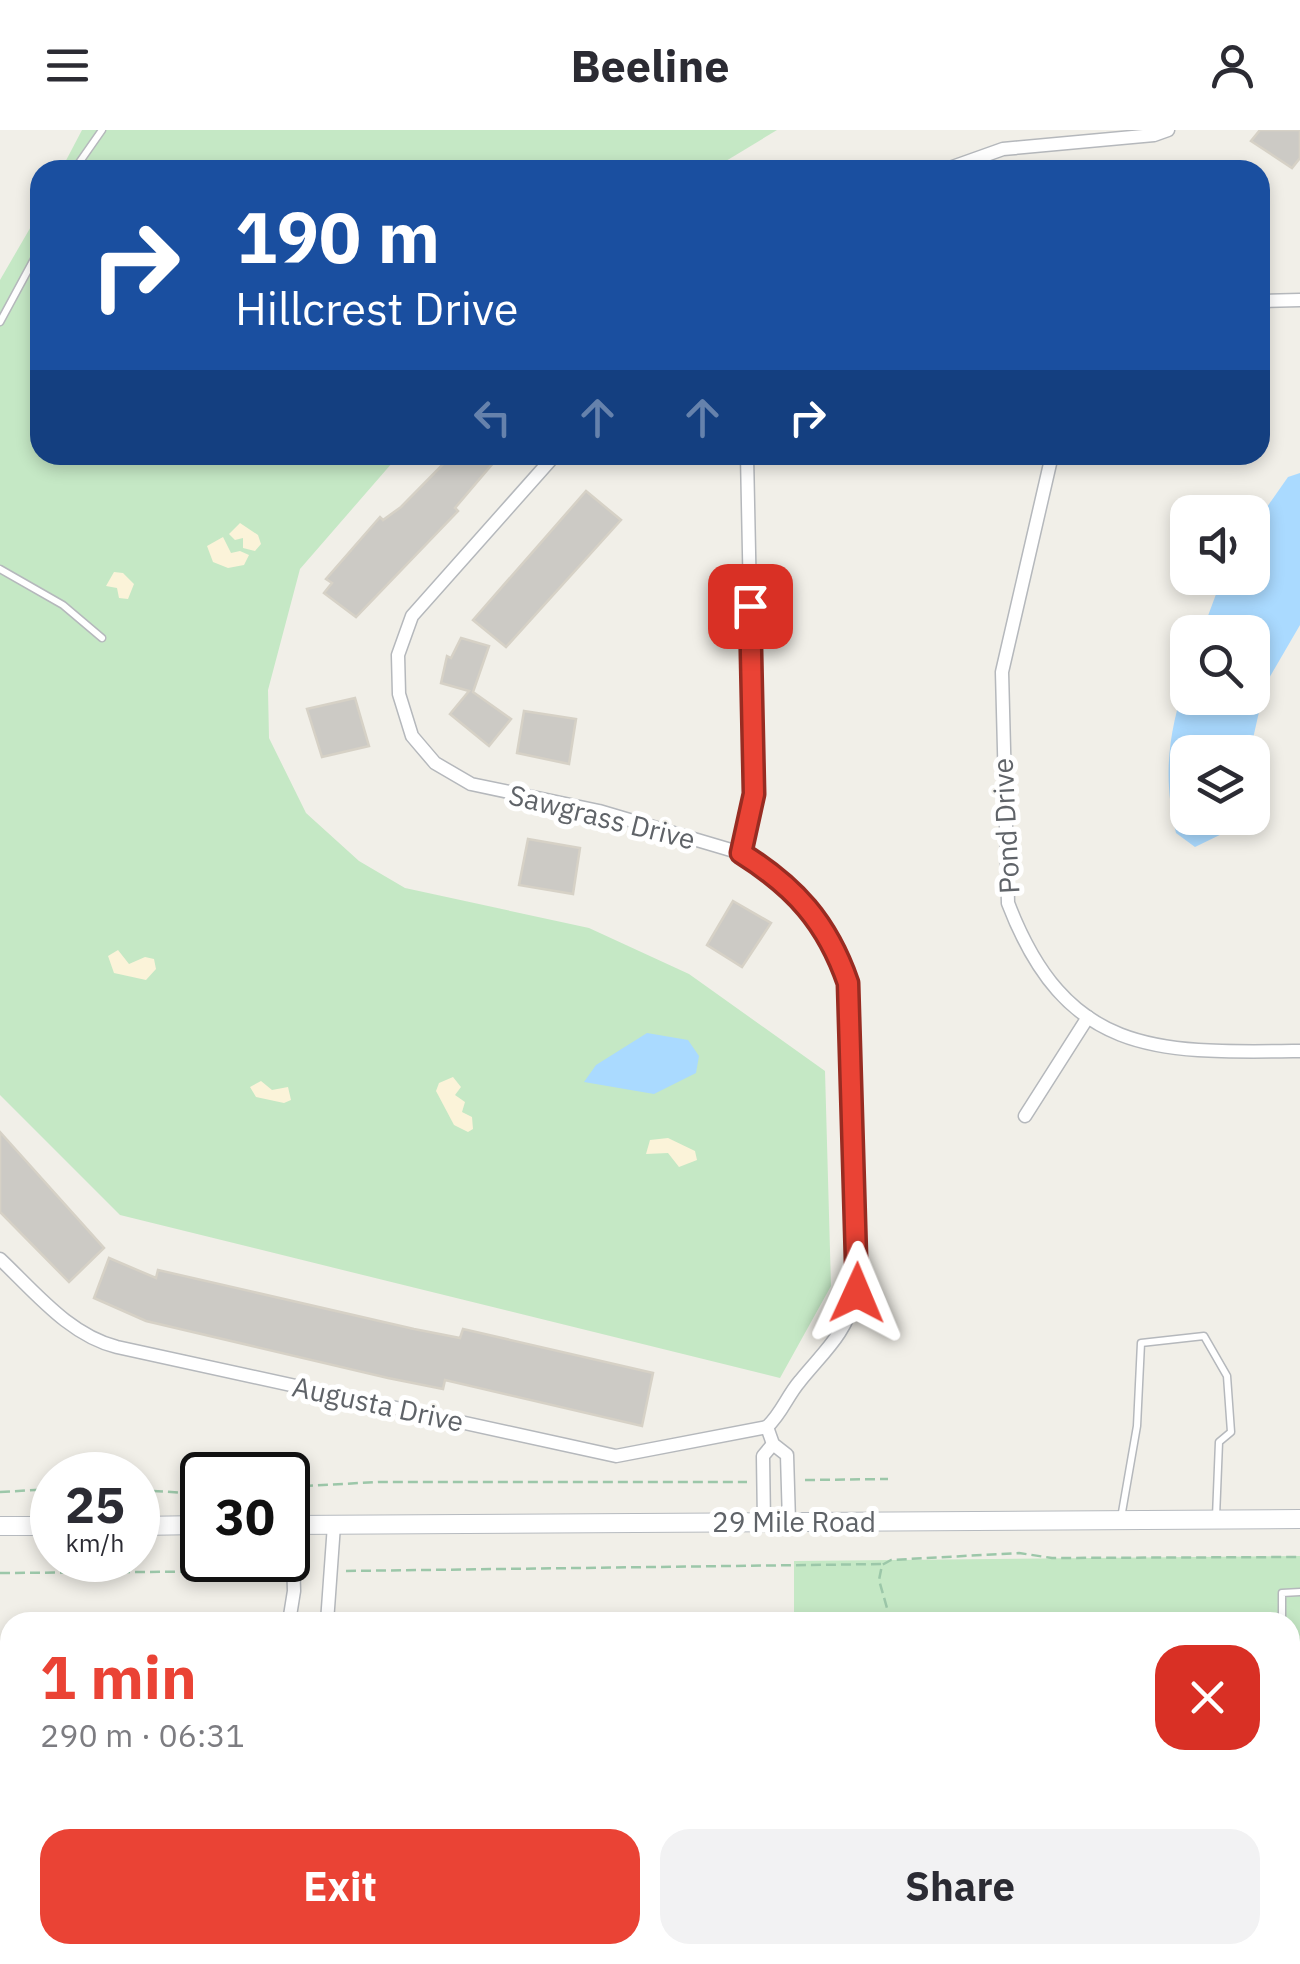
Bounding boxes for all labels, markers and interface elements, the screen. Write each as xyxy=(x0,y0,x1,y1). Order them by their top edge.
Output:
text: Beeline xyxy=(570,36,730,94)
icon: menu xyxy=(40,38,95,93)
icon: person xyxy=(1205,38,1260,93)
text: 190 m xyxy=(235,191,440,282)
icon: right xyxy=(70,200,200,330)
text: Hillcrest Drive xyxy=(235,279,518,337)
icon: left xyxy=(465,390,520,445)
icon: ahead xyxy=(570,390,625,445)
icon: ahead xyxy=(675,390,730,445)
icon: right xyxy=(780,390,835,445)
map controls xyxy=(1170,495,1270,835)
button: sound xyxy=(1170,495,1270,595)
pin xyxy=(708,564,793,649)
icon: arrive xyxy=(723,579,778,634)
button: search xyxy=(1170,615,1270,715)
button: layers xyxy=(1170,735,1270,835)
street label: Pond Drive xyxy=(983,757,1028,895)
street label: Sawgrass Drive xyxy=(505,775,699,858)
position arrow xyxy=(805,1241,909,1345)
street label: Augusta Drive xyxy=(289,1367,467,1440)
speed limit sign: 30 xyxy=(180,1452,310,1582)
text: 25 xyxy=(65,1472,125,1537)
street label: 29 Mile Road xyxy=(712,1503,876,1540)
text: km/h xyxy=(66,1526,124,1559)
text: 1 min xyxy=(40,1637,197,1716)
button: close xyxy=(1155,1645,1260,1750)
text: 290 m · 06:31 xyxy=(40,1714,245,1756)
button: Exit xyxy=(40,1829,640,1944)
button: Share xyxy=(660,1829,1260,1944)

